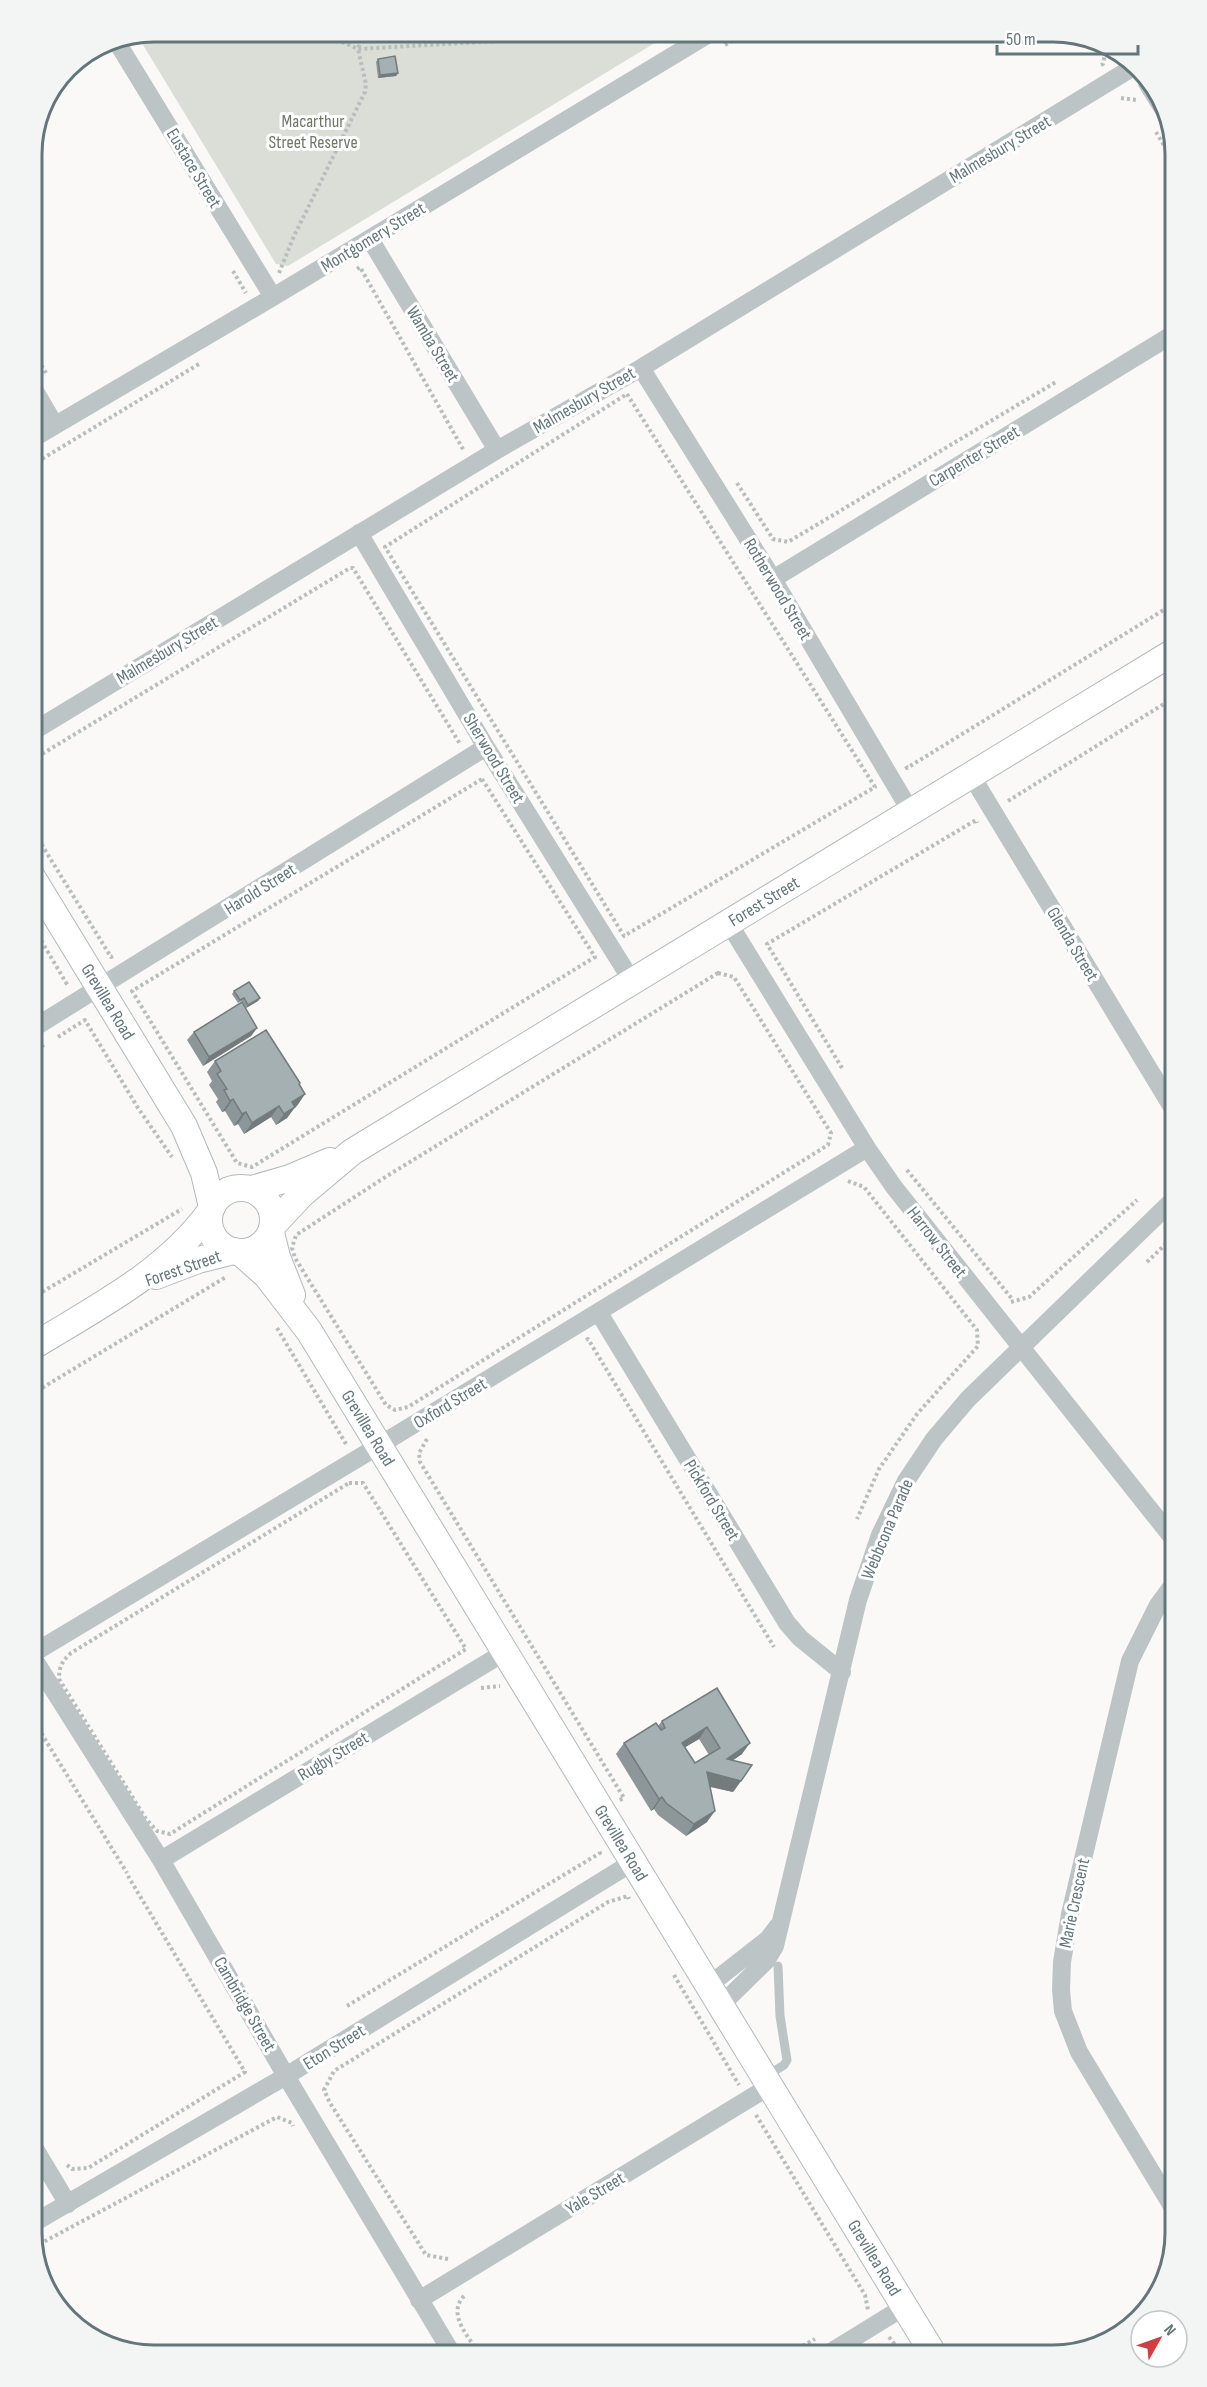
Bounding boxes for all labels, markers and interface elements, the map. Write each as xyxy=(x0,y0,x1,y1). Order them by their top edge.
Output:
scale bar xyxy=(997,18,1138,56)
text: 50 m xyxy=(1006,29,1036,50)
park label: Macarthur Street Reserve xyxy=(268,111,358,153)
street label: Malmesbury Street xyxy=(946,111,1055,188)
street label: Eustace Street xyxy=(162,125,226,212)
street label: Montgomery Street xyxy=(317,198,430,277)
street label: Wamba Street xyxy=(402,302,464,387)
street label: Malmesbury Street xyxy=(529,363,639,438)
street label: Carpenter Street xyxy=(925,421,1024,492)
street label: Rotherwood Street xyxy=(739,535,816,644)
street label: Malmesbury Street xyxy=(113,612,222,689)
street label: Sherwood Street xyxy=(458,709,529,808)
street label: Harold Street xyxy=(221,859,300,920)
street label: Forest Street xyxy=(725,872,804,931)
street label: Glenda Street xyxy=(1042,903,1103,985)
street label: Grevillea Road xyxy=(76,960,139,1044)
street label: Harrow Street xyxy=(902,1203,971,1282)
street label: Forest Street xyxy=(142,1246,224,1291)
street label: Oxford Street xyxy=(410,1373,491,1433)
street label: Grevillea Road xyxy=(337,1386,399,1470)
street label: Pickford Street xyxy=(679,1456,744,1545)
street label: Webbcona Parade xyxy=(857,1476,918,1582)
street label: Rugby Street xyxy=(294,1727,373,1786)
street label: Grevillea Road xyxy=(590,1801,652,1885)
street label: Marie Crescent xyxy=(1055,1856,1094,1950)
street label: Cambridge Street xyxy=(209,1953,280,2056)
street label: Eton Street xyxy=(300,2020,369,2075)
street label: Yale Street xyxy=(562,2167,629,2219)
street label: Grevillea Road xyxy=(843,2216,905,2300)
north arrow xyxy=(1129,2309,1189,2369)
text: N xyxy=(1159,2321,1179,2340)

